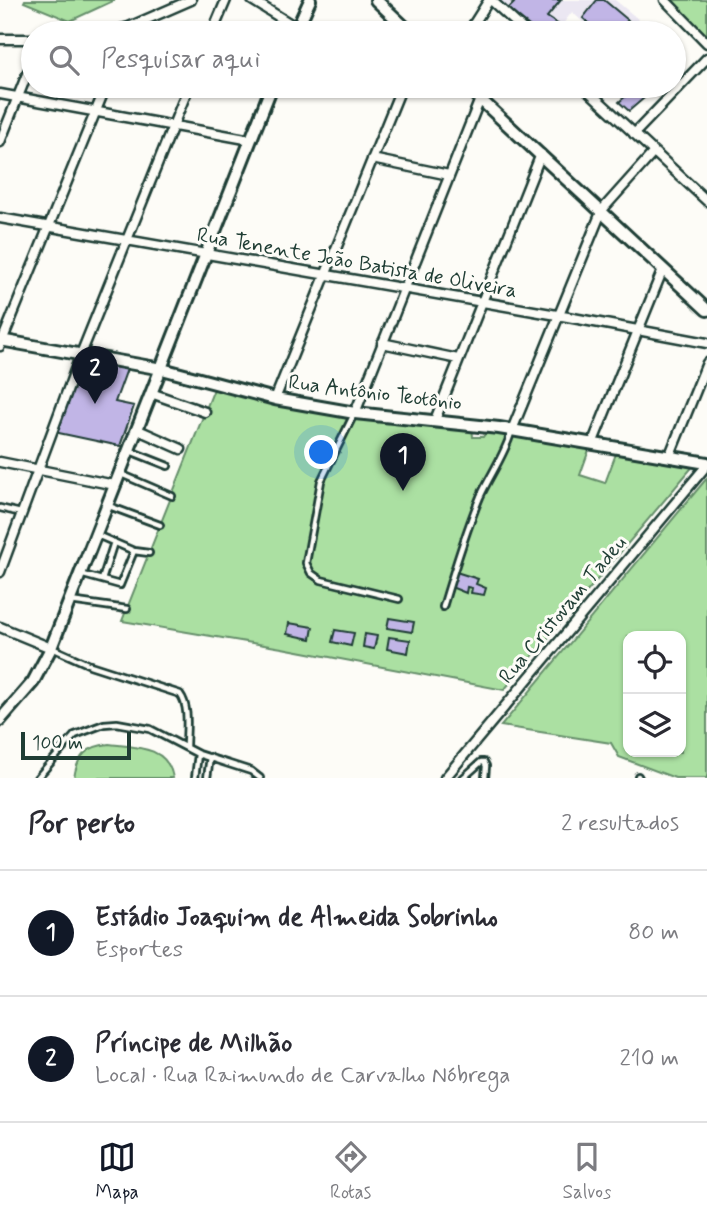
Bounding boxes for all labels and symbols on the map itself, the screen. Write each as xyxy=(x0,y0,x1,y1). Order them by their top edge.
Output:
street label: Rua Tenente João Batista de Oliveira xyxy=(195,221,519,305)
pin: 2 xyxy=(72,346,118,404)
street label: Rua Antônio Teotônio xyxy=(287,368,463,418)
pin: 1 xyxy=(380,433,426,491)
your location xyxy=(304,435,338,469)
street label: Rua Cristovam Tadeu xyxy=(493,530,633,690)
scale bar xyxy=(21,729,131,761)

